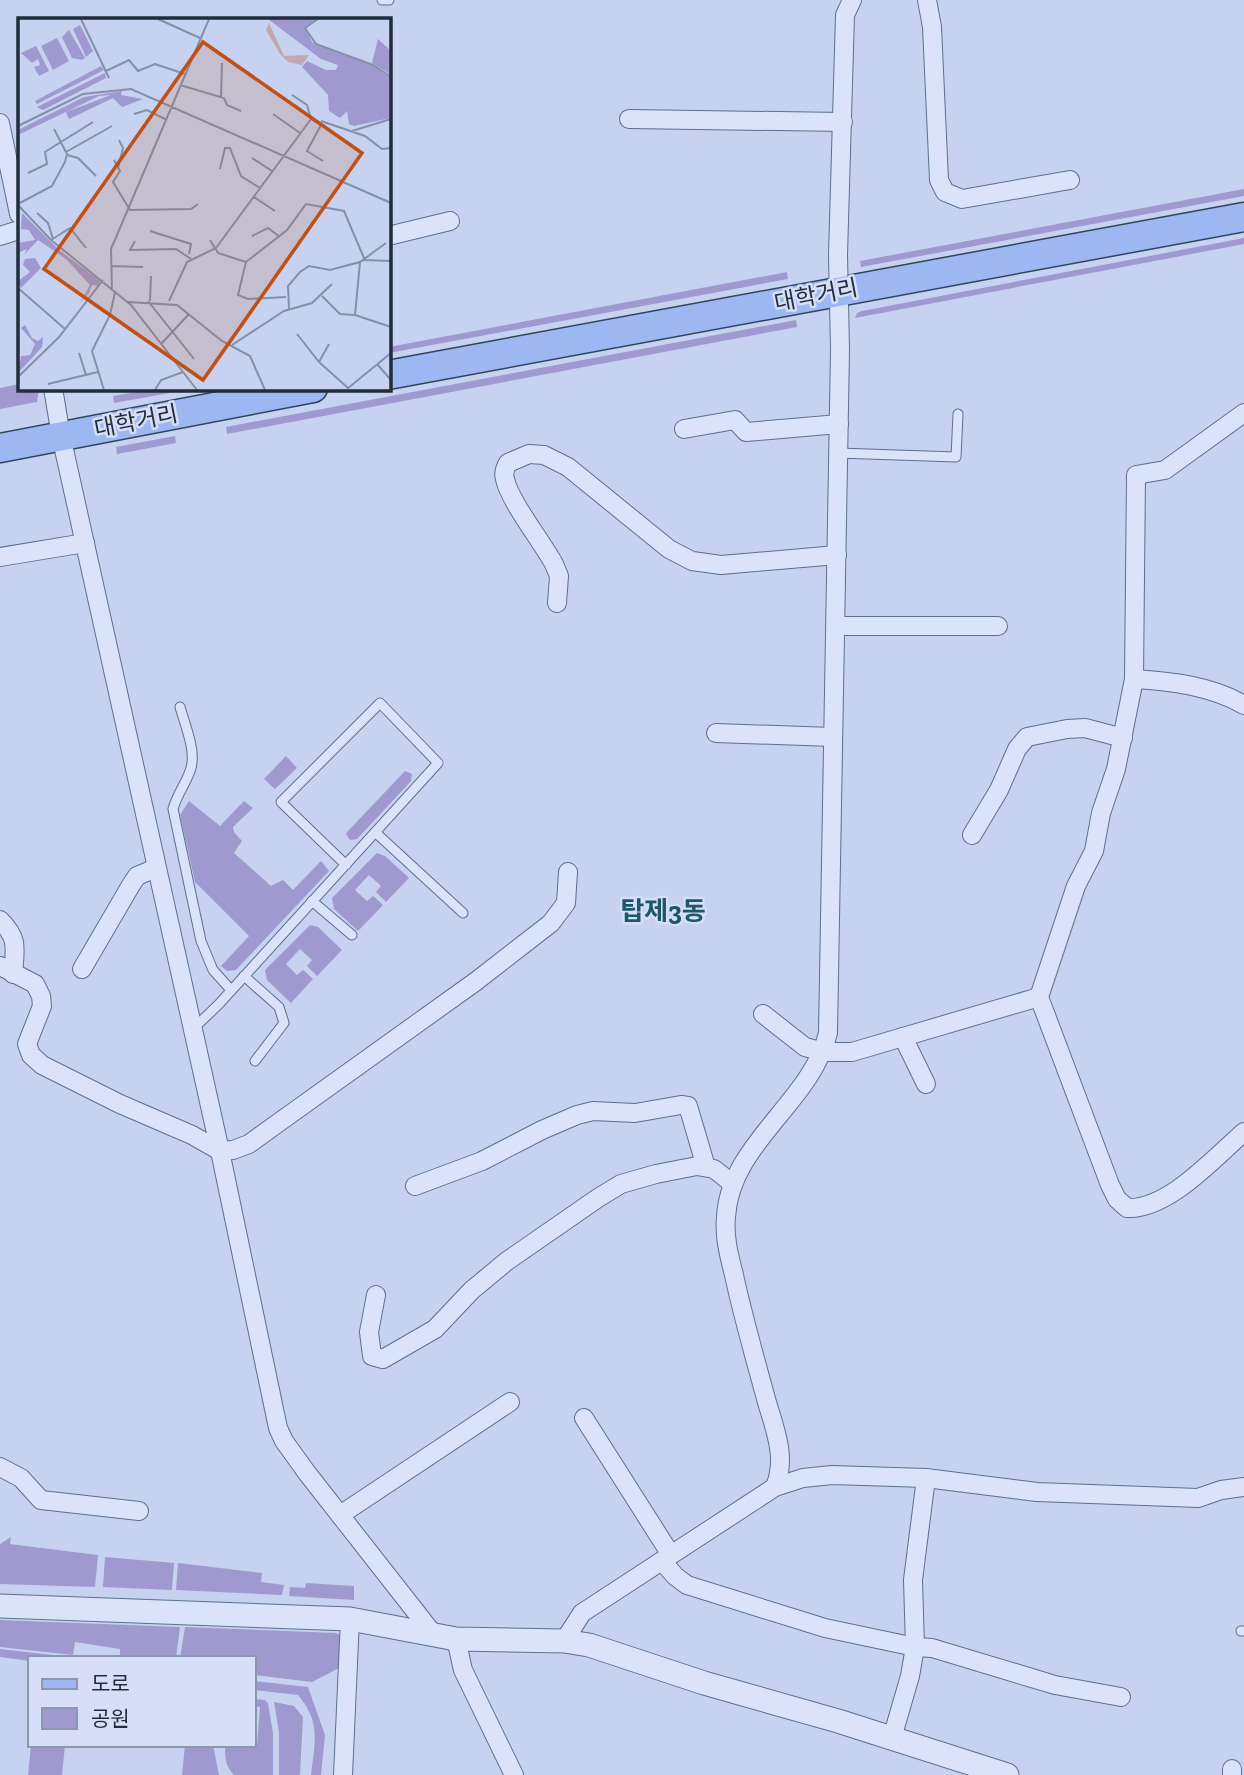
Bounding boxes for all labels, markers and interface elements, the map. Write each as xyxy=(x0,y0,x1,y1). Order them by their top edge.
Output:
inset map xyxy=(18,18,390,390)
street label: 대학거리 xyxy=(772,273,860,317)
street label: 대학거리 xyxy=(92,399,180,443)
district label: 탑제3동 xyxy=(620,895,706,927)
legend xyxy=(28,1656,256,1747)
text: 도로 xyxy=(91,1671,130,1696)
text: 공원 xyxy=(91,1706,130,1731)

